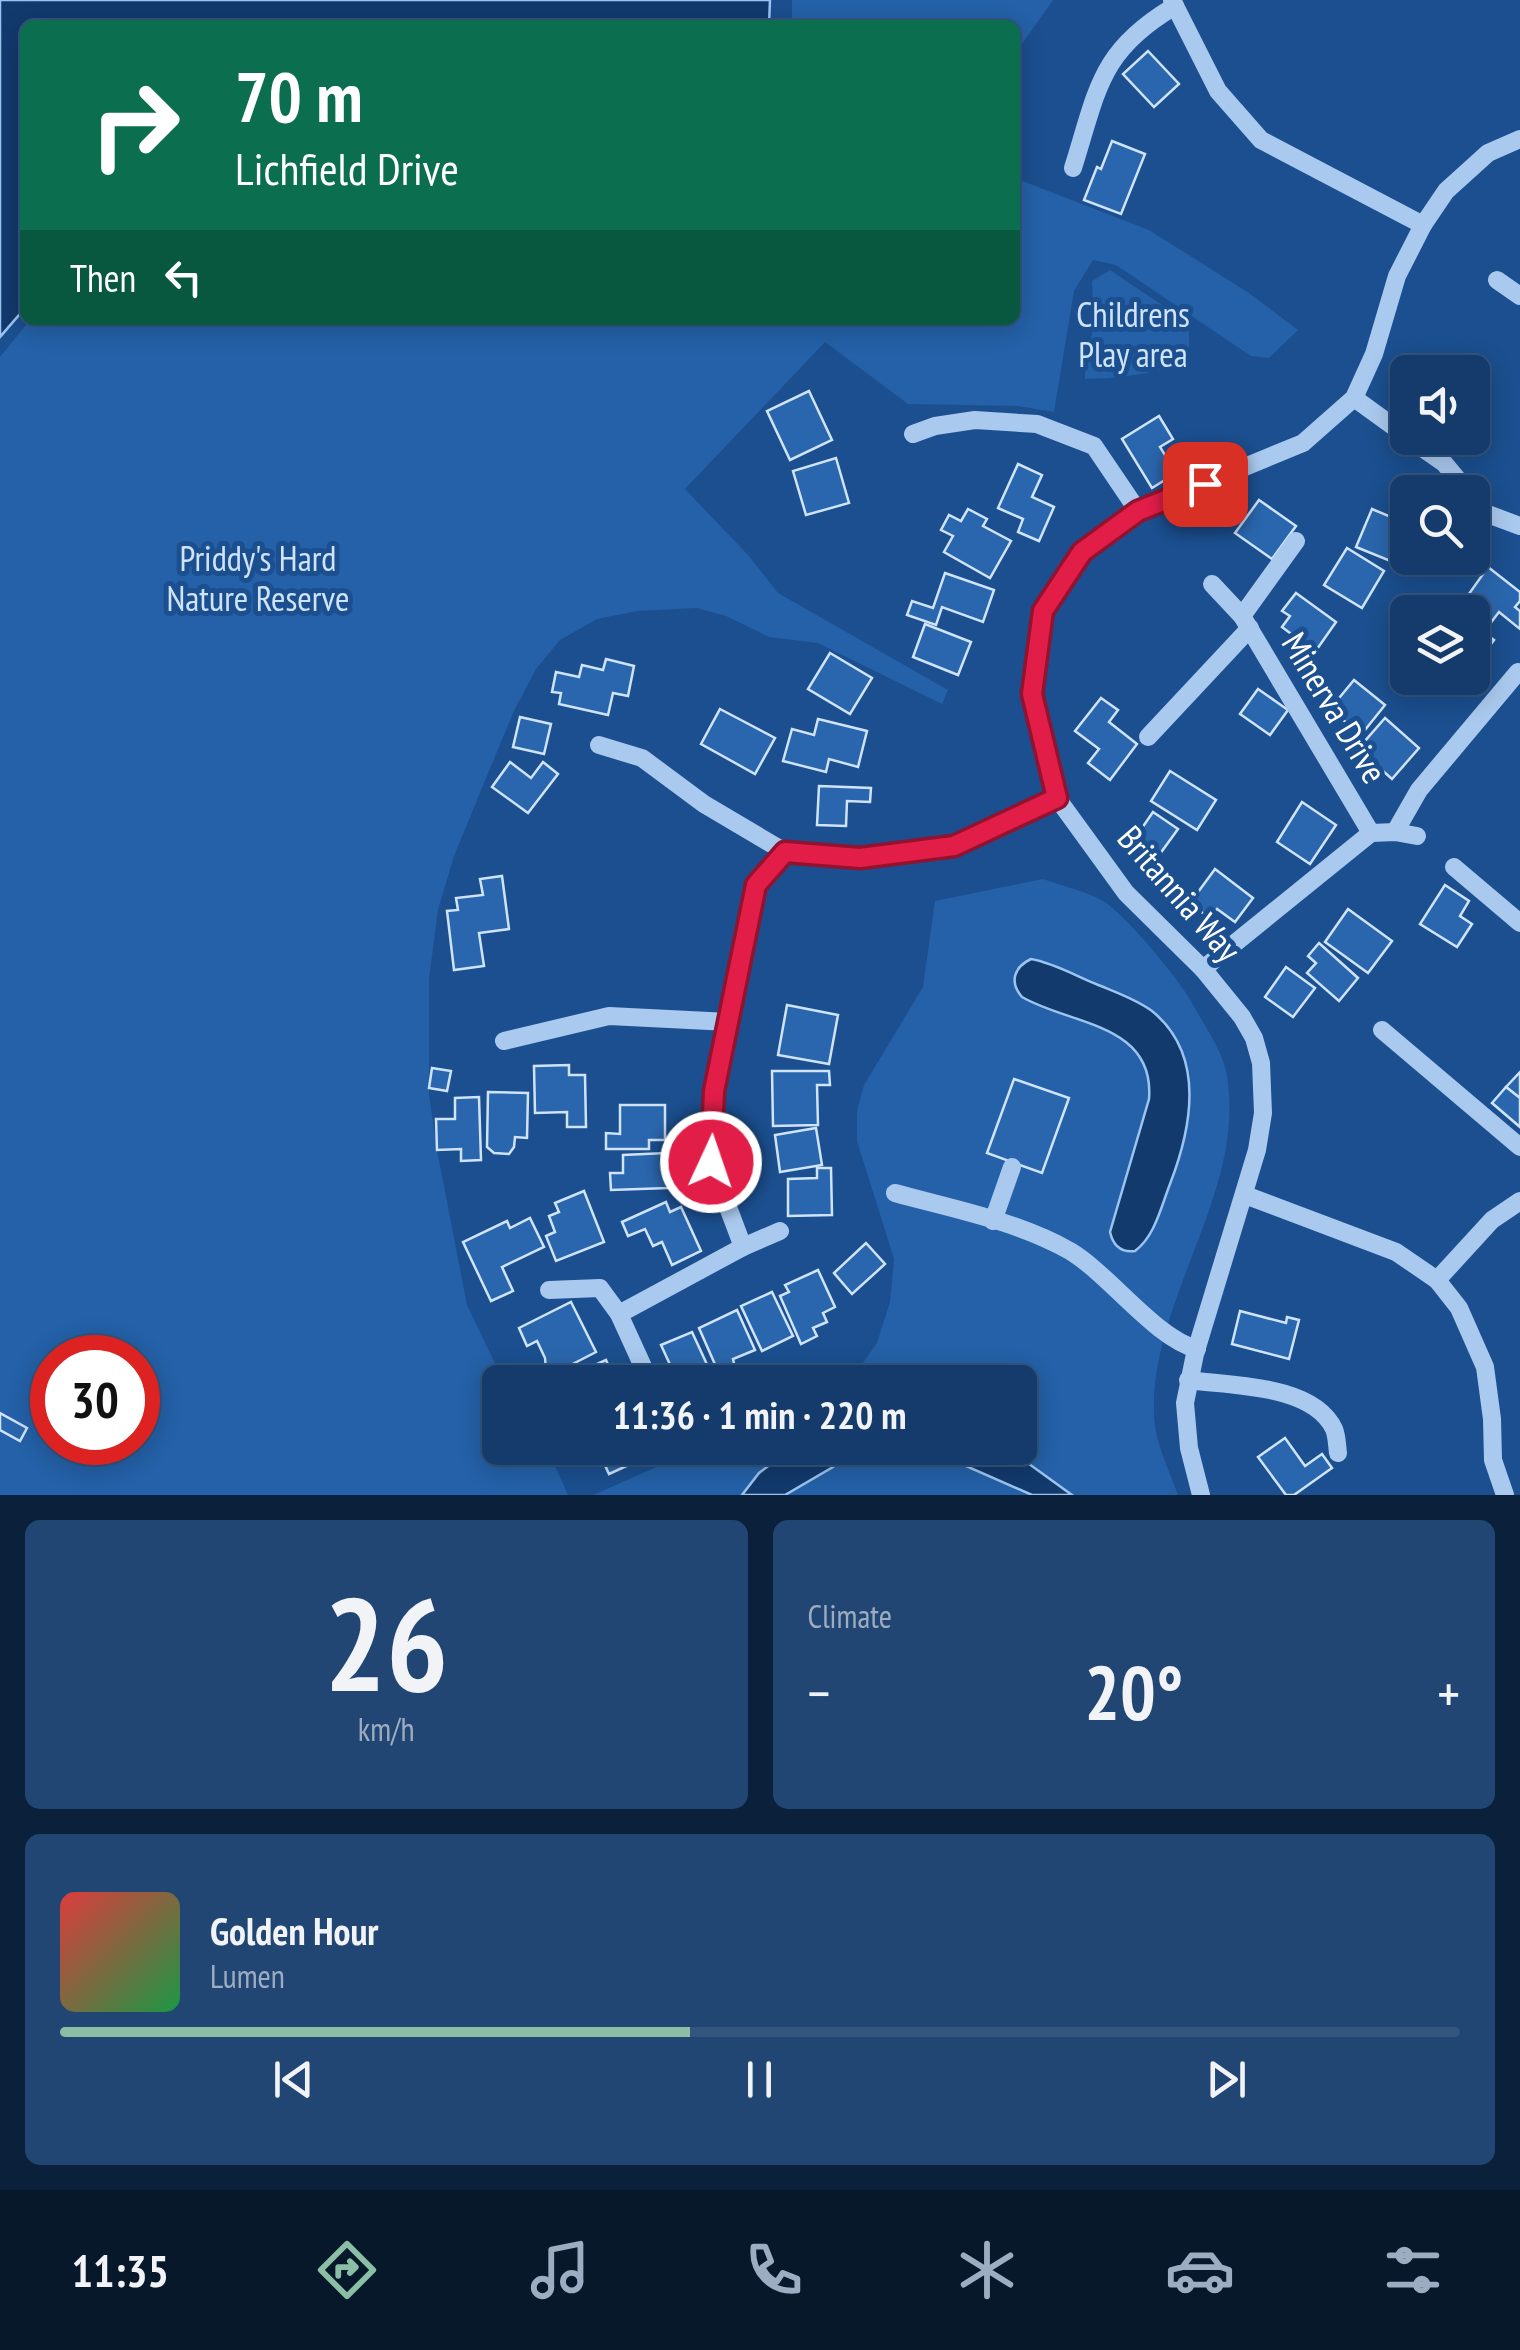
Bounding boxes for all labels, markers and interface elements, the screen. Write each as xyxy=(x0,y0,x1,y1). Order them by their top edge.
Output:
text: 70 m xyxy=(235,51,363,141)
icon: right xyxy=(70,60,200,190)
text: Lichfield Drive xyxy=(235,139,459,197)
icon: left xyxy=(156,250,211,305)
text: Then xyxy=(70,253,136,302)
park label: Childrens Play area xyxy=(1076,291,1190,377)
map controls xyxy=(1390,355,1490,695)
button: sound xyxy=(1390,355,1490,455)
pin xyxy=(1163,442,1248,527)
icon: arrive xyxy=(1178,457,1233,512)
button: search xyxy=(1390,475,1490,575)
park label: Priddy's Hard Nature Reserve xyxy=(167,535,349,621)
button: layers xyxy=(1390,595,1490,695)
street label: Minerva Drive xyxy=(1272,624,1398,791)
street label: Britannia Way xyxy=(1108,816,1252,972)
position arrow xyxy=(659,1110,763,1214)
speed limit sign: 30 xyxy=(30,1335,160,1465)
text: 11:36 · 1 min · 220 m xyxy=(613,1390,906,1439)
text: 26 xyxy=(324,1559,448,1727)
text: Climate xyxy=(808,1595,892,1637)
text: 20° xyxy=(1084,1644,1183,1741)
text: − xyxy=(808,1657,830,1728)
text: + xyxy=(1437,1657,1460,1728)
text: km/h xyxy=(358,1708,415,1750)
text: Golden Hour xyxy=(210,1906,379,1955)
text: Lumen xyxy=(210,1955,285,1997)
icon: previous xyxy=(266,2052,321,2107)
icon: pause xyxy=(732,2052,787,2107)
icon: next xyxy=(1199,2052,1254,2107)
icon: directions xyxy=(312,2235,382,2305)
icon: music xyxy=(525,2235,595,2305)
icon: phone xyxy=(739,2235,809,2305)
icon: climate xyxy=(952,2235,1022,2305)
icon: car xyxy=(1165,2235,1235,2305)
icon: filters xyxy=(1378,2235,1448,2305)
text: 11:35 xyxy=(72,2241,169,2299)

